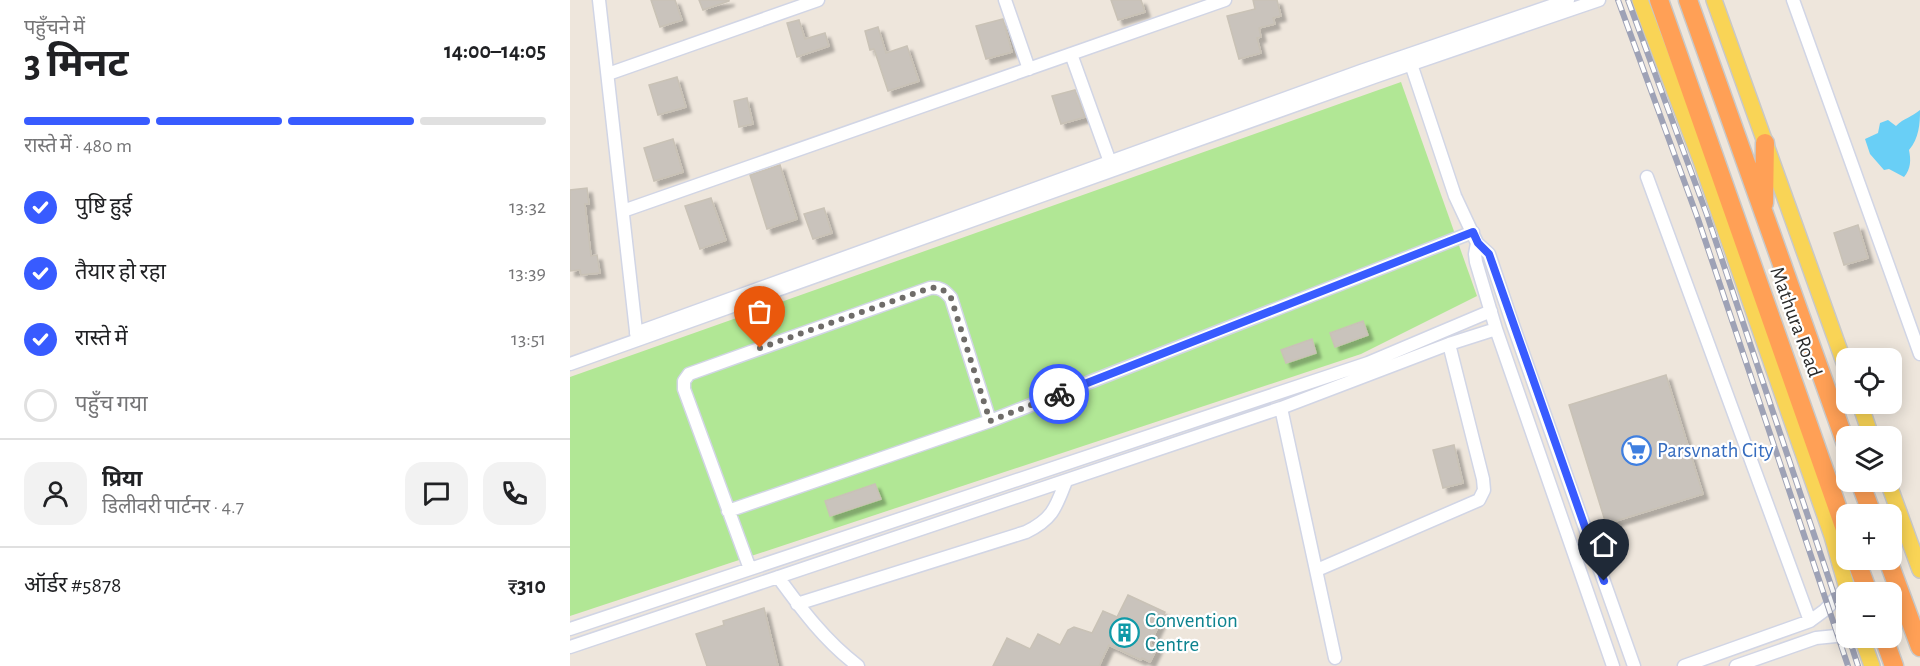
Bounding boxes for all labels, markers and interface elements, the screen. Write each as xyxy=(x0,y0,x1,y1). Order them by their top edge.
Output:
text: पहुँचने में xyxy=(24,18,85,38)
text: 14:00–14:05 xyxy=(444,40,546,62)
text: 3 मिनट xyxy=(24,45,129,84)
text: रास्ते में · 480 m xyxy=(24,136,132,156)
icon: check xyxy=(24,191,57,224)
text: पुष्टि हुई xyxy=(75,195,132,217)
text: 13:32 xyxy=(509,197,546,217)
icon: check xyxy=(24,257,57,290)
text: तैयार हो रहा xyxy=(75,261,166,283)
text: 13:39 xyxy=(509,263,546,283)
street label: Mathura Road xyxy=(1766,264,1826,380)
pin xyxy=(734,286,785,348)
icon: bag xyxy=(743,295,776,328)
icon: check xyxy=(24,323,57,356)
text: रास्ते में xyxy=(75,327,128,349)
text: 13:51 xyxy=(511,329,546,349)
map controls xyxy=(1836,348,1902,648)
button: locate xyxy=(1836,348,1902,414)
courier xyxy=(1029,364,1089,424)
icon: bike xyxy=(1043,378,1076,411)
text: पहुँच गया xyxy=(75,393,148,415)
button: layers xyxy=(1836,426,1902,492)
supermarket icon: Parsvnath City xyxy=(1620,434,1652,466)
place label: Parsvnath City xyxy=(1657,440,1774,461)
button: person xyxy=(24,462,87,525)
button: chat xyxy=(405,462,468,525)
button: phone xyxy=(483,462,546,525)
text: प्रिया xyxy=(102,468,142,490)
text: डिलीवरी पार्टनर · 4.7 xyxy=(102,497,244,517)
button: + xyxy=(1836,504,1902,570)
pin xyxy=(1578,519,1629,581)
icon: home xyxy=(1587,528,1620,561)
text: ऑर्डर #5878 xyxy=(24,574,121,596)
text: ₹310 xyxy=(508,575,546,597)
button: − xyxy=(1836,582,1902,648)
place label: Convention Centre xyxy=(1145,610,1238,655)
building icon: Convention Centre xyxy=(1108,616,1140,648)

